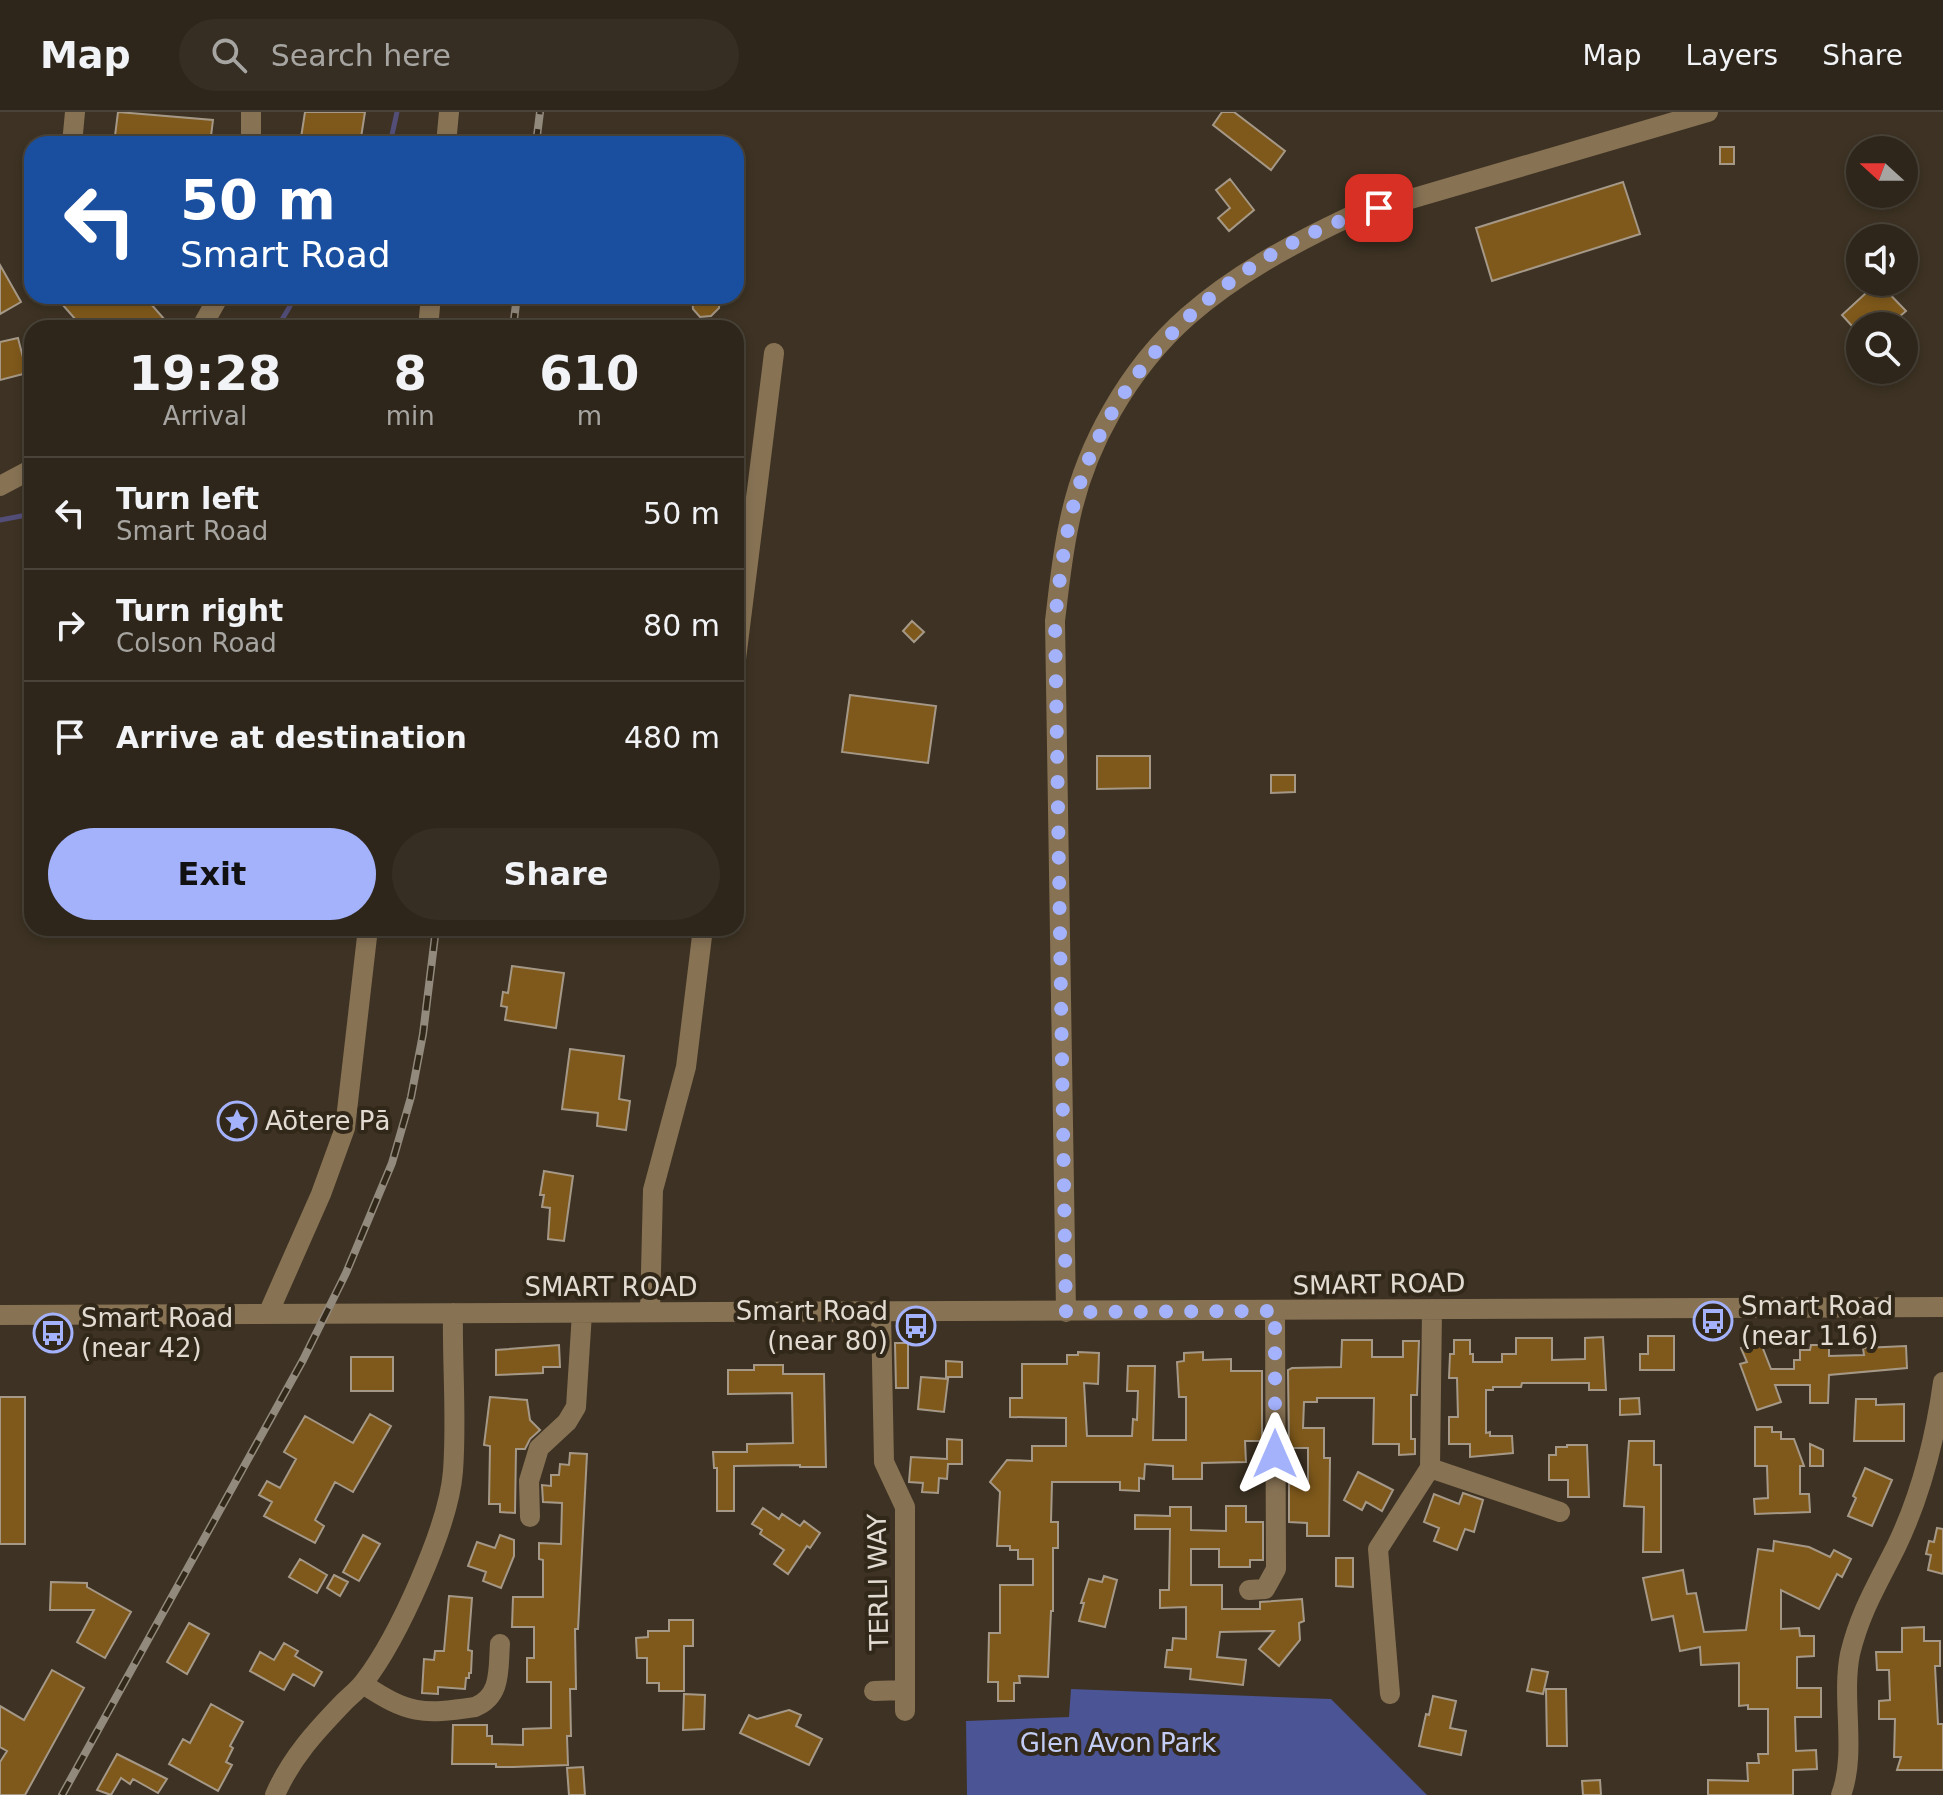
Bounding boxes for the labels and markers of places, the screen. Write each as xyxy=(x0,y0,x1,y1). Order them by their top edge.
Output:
pin xyxy=(1345,174,1413,242)
place icon: Aōtere Pā xyxy=(216,1100,258,1142)
place label: Aōtere Pā xyxy=(265,1106,390,1136)
place label: Smart Road (near 116) xyxy=(1741,1291,1893,1351)
place label: Smart Road (near 80) xyxy=(736,1296,888,1356)
bus stop icon: Smart Road (near 116) xyxy=(1692,1300,1734,1342)
place label: Smart Road (near 42) xyxy=(81,1303,233,1363)
bus stop icon: Smart Road (near 80) xyxy=(895,1305,937,1347)
bus stop icon: Smart Road (near 42) xyxy=(32,1312,74,1354)

